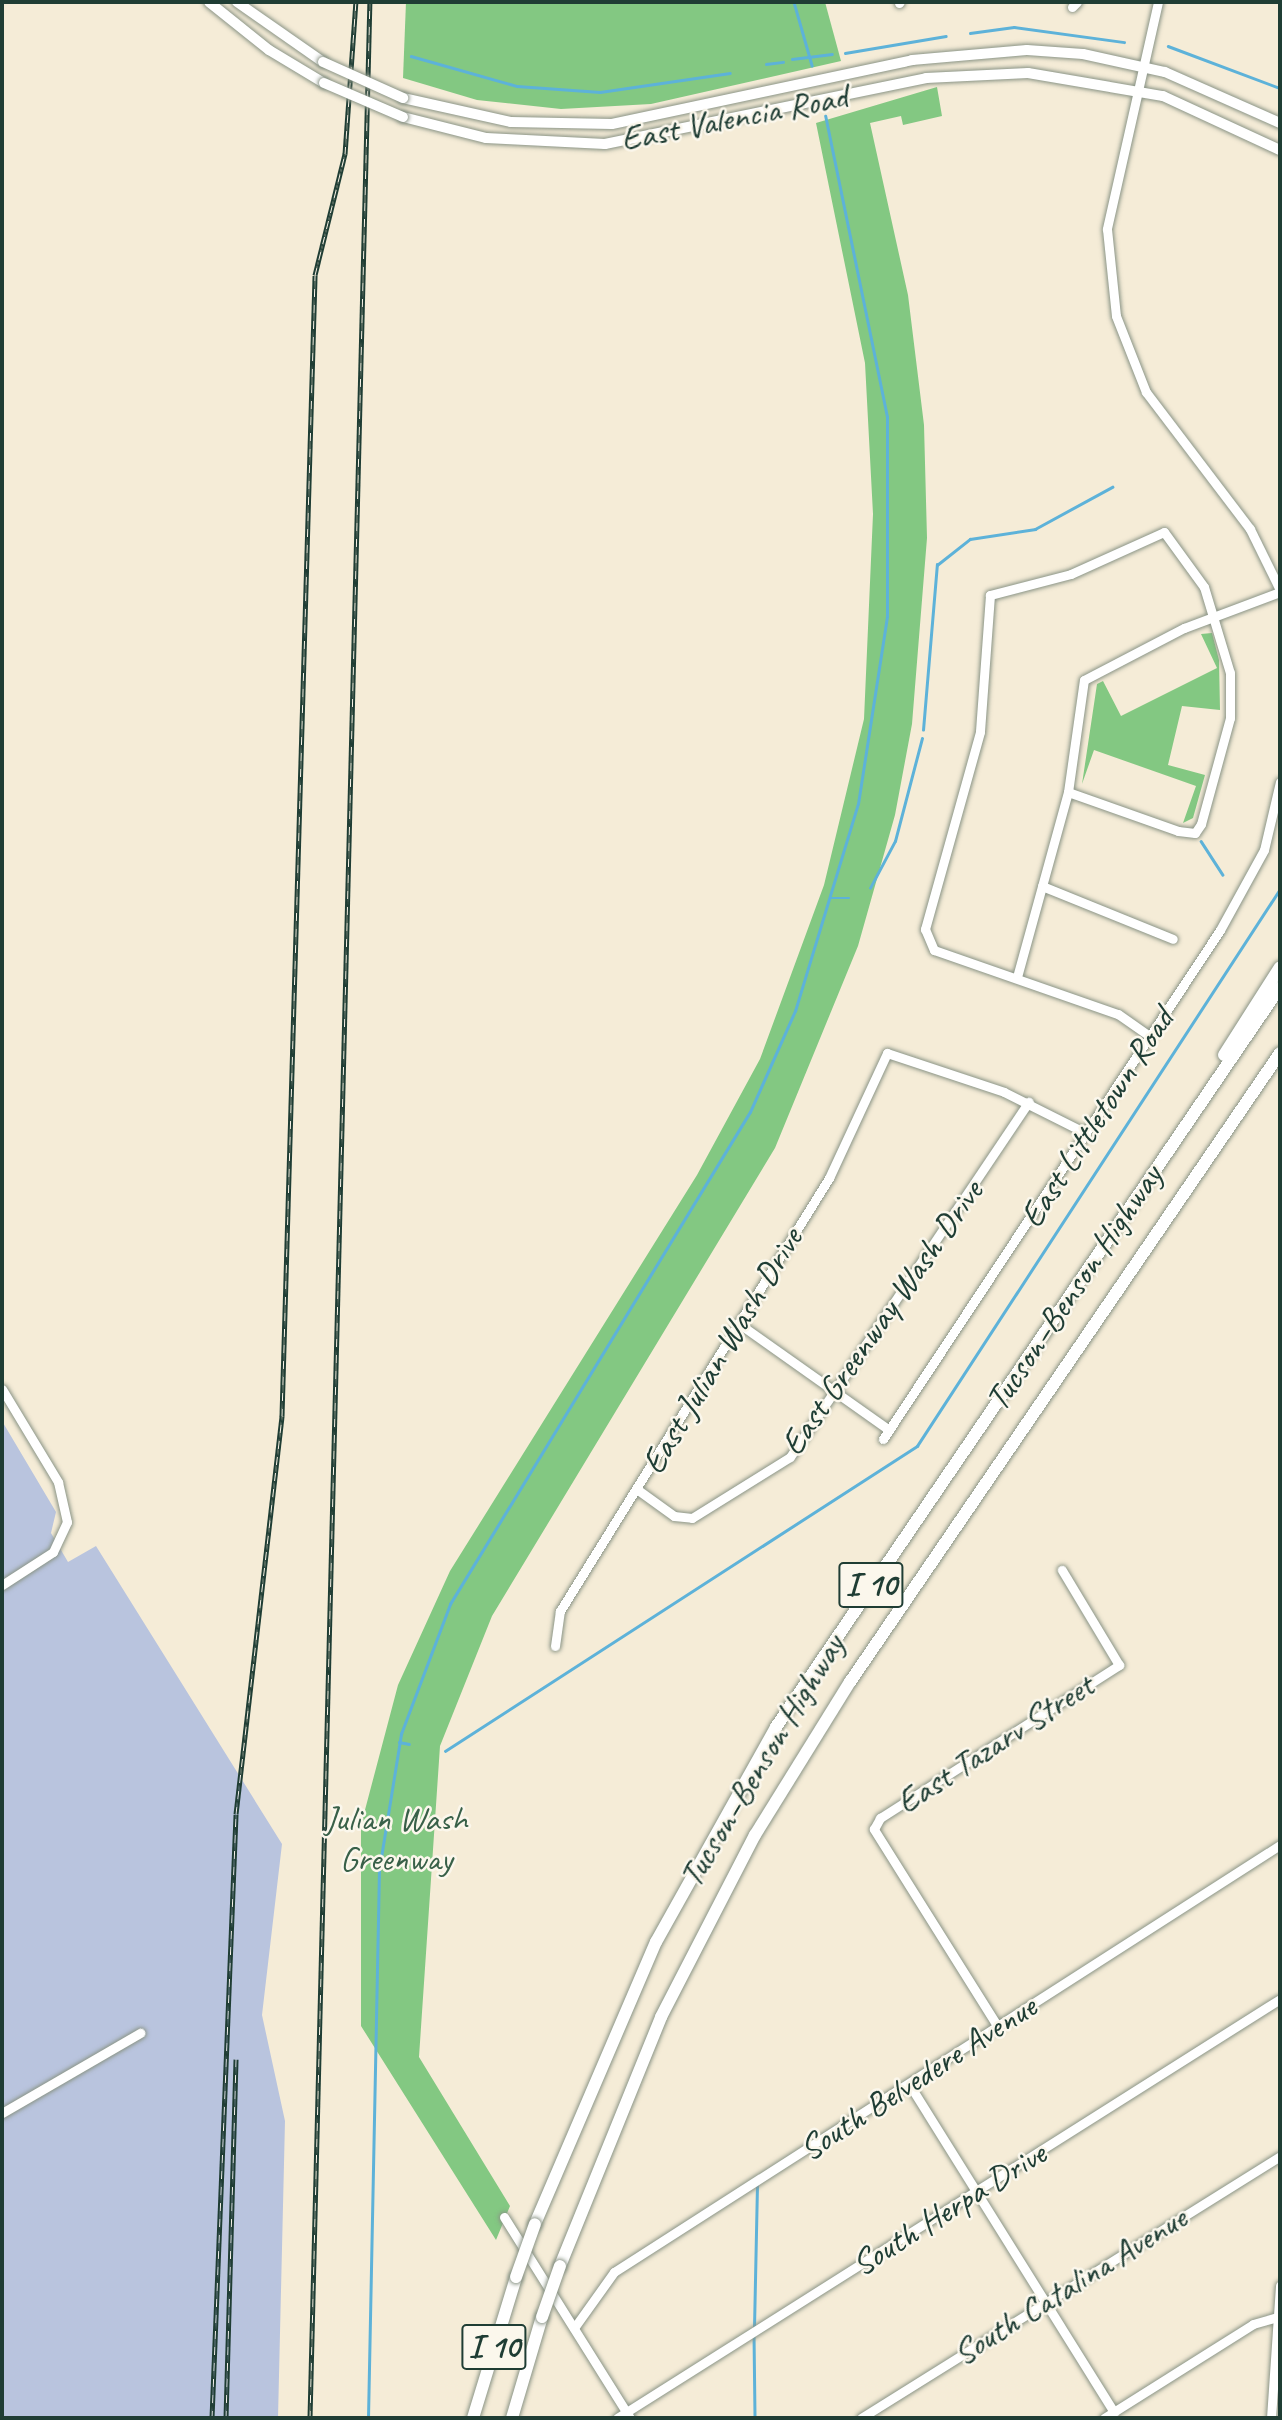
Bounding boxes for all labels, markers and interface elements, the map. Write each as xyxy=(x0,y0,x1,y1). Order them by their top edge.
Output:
street label: East Valencia Road xyxy=(616,75,852,161)
street label: East Littletown Road xyxy=(1011,1001,1183,1235)
street label: Tucson–Benson Highway xyxy=(976,1157,1172,1419)
street label: East Greenway Wash Drive xyxy=(771,1172,993,1464)
street label: East Julian Wash Drive xyxy=(632,1220,812,1482)
road number: I 10 xyxy=(838,1555,904,1614)
street label: Tucson–Benson Highway xyxy=(670,1627,854,1895)
street label: East Tazarv Street xyxy=(888,1664,1102,1824)
park label: Julian Wash Greenway xyxy=(325,1798,467,1880)
street label: South Belvedere Avenue xyxy=(791,1986,1045,2170)
street label: South Herpa Drive xyxy=(845,2133,1053,2285)
street label: South Catalina Avenue xyxy=(945,2197,1195,2375)
road number: I 10 xyxy=(461,2318,527,2376)

